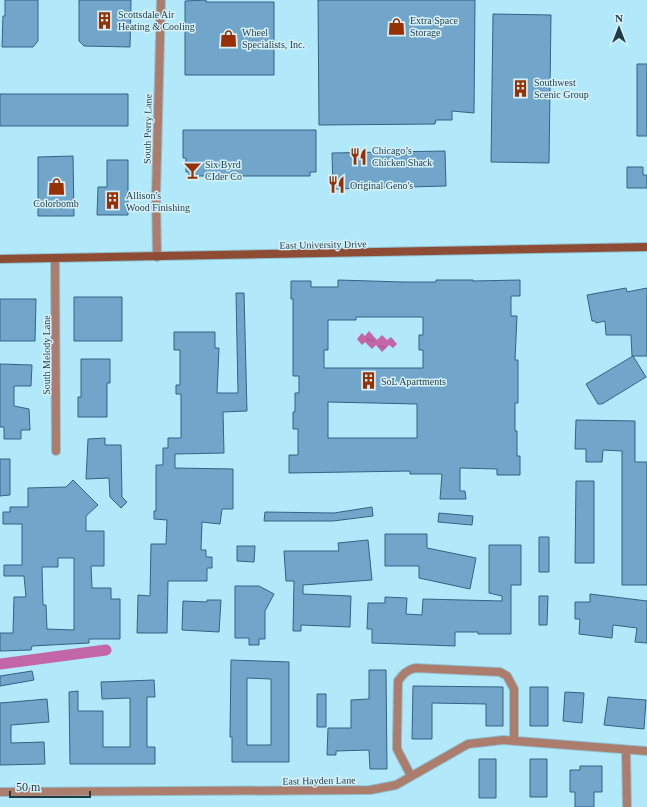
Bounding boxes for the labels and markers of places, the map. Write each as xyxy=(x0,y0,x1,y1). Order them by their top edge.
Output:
place label: Scottsdale Air Heating & Cooling xyxy=(118,9,195,32)
building icon: Scottsdale Air Heating & Cooling xyxy=(95,10,115,30)
place label: Extra Space Storage xyxy=(410,15,459,38)
shop icon: Extra Space Storage xyxy=(387,16,407,36)
place label: Wheel Specialists, Inc. xyxy=(242,27,305,50)
shop icon: Wheel Specialists, Inc. xyxy=(219,28,239,48)
place label: Southwest Scenic Group xyxy=(534,77,589,100)
building icon: Southwest Scenic Group xyxy=(511,78,531,98)
place label: Chicago’s Chicken Shack xyxy=(372,145,432,168)
restaurant icon: Chicago’s Chicken Shack xyxy=(349,146,369,166)
place label: Six Byrd CIder Co xyxy=(205,159,242,182)
bar icon: Six Byrd CIder Co xyxy=(182,160,202,180)
restaurant icon: Original Geno's xyxy=(327,175,347,195)
shop icon: Colorbomb xyxy=(46,176,66,196)
place label: Original Geno's xyxy=(350,180,413,191)
place label: Allison's Wood Finishing xyxy=(126,190,190,213)
building icon: Allison's Wood Finishing xyxy=(103,191,123,211)
place label: Colorbomb xyxy=(33,198,79,209)
building icon: SoL Apartments xyxy=(358,371,378,391)
place label: SoL Apartments xyxy=(381,376,446,387)

